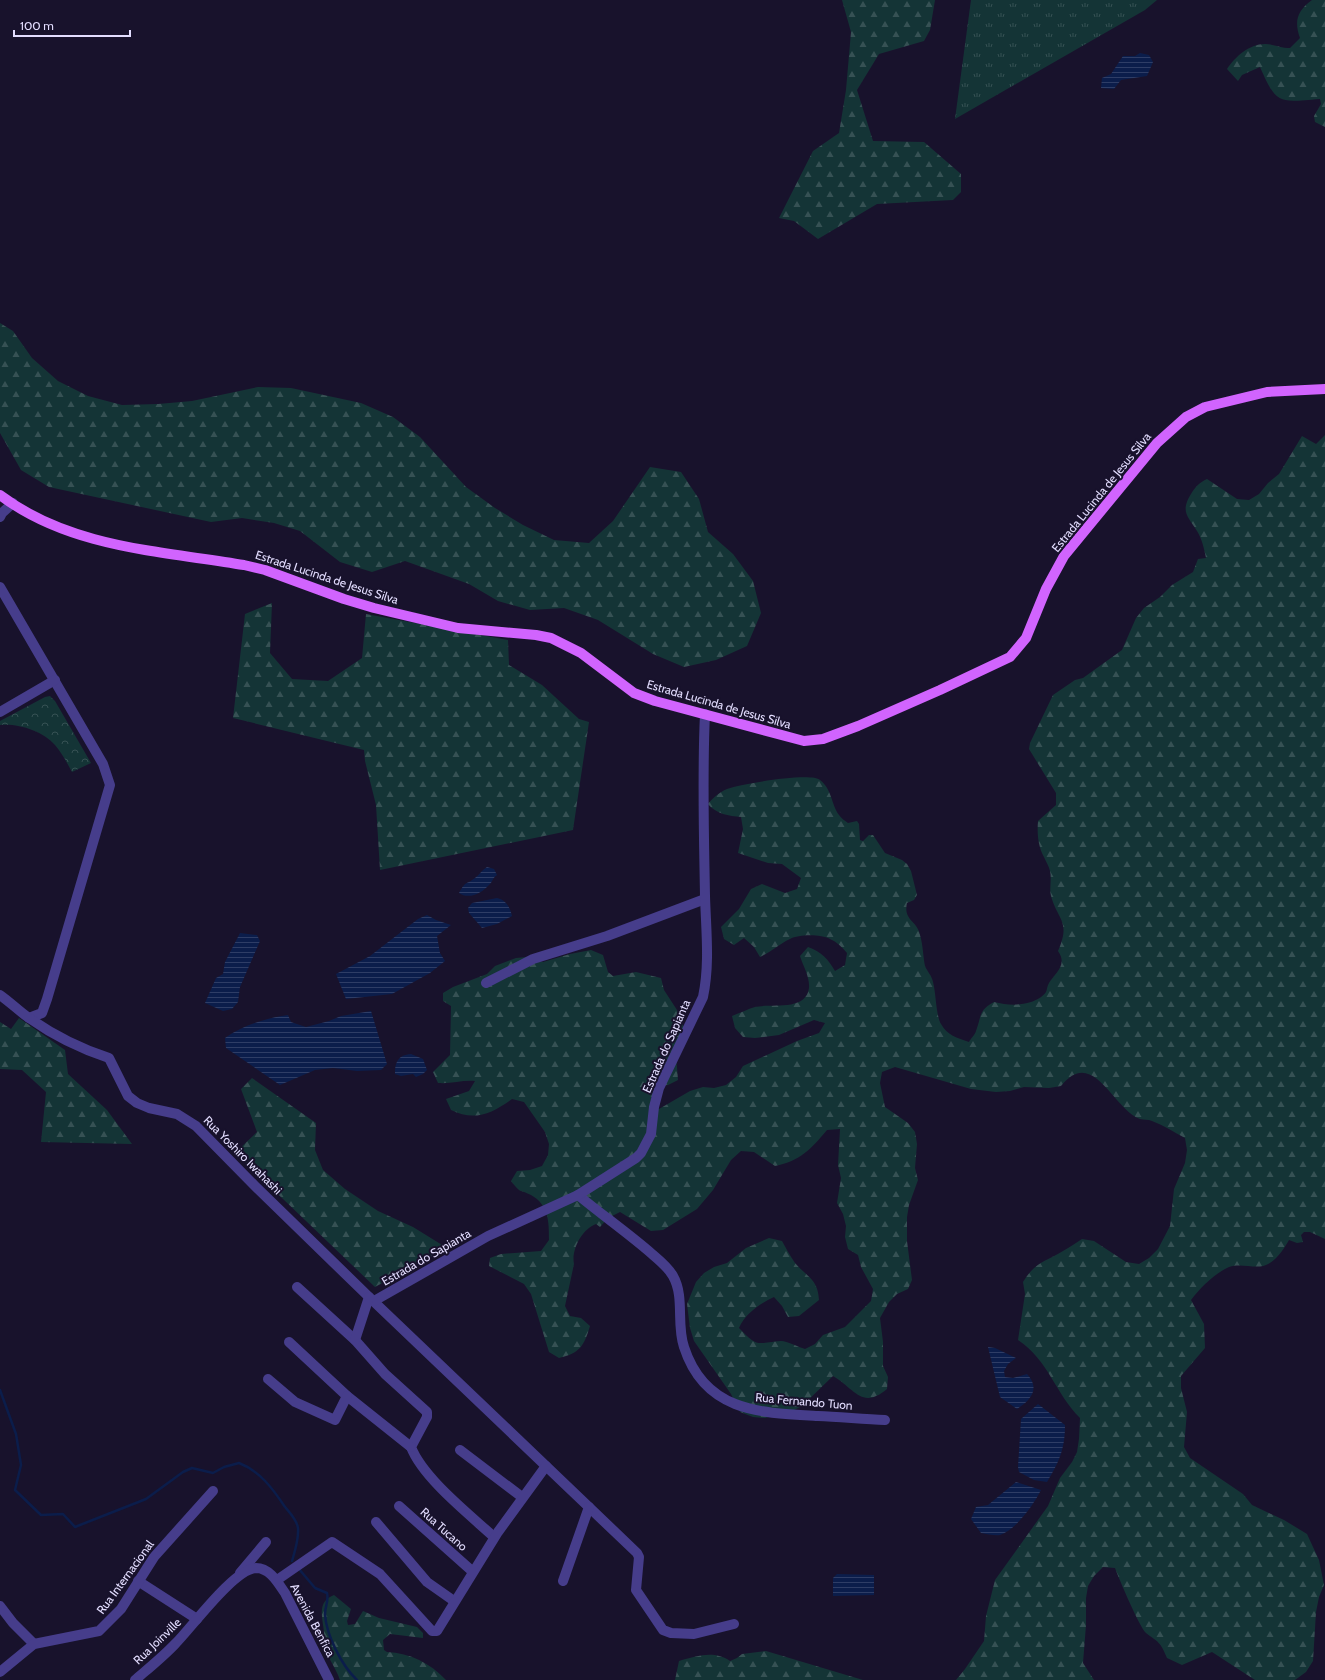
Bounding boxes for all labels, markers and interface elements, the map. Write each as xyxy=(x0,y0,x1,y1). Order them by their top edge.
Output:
scale bar xyxy=(14,12,130,38)
text: 100 m xyxy=(20,18,54,33)
street label: Estrada Lucinda de Jesus Silva xyxy=(1048,429,1154,555)
street label: Estrada Lucinda de Jesus Silva xyxy=(254,547,401,607)
street label: Estrada Lucinda de Jesus Silva xyxy=(645,676,793,732)
street label: Estrada do Sapianta xyxy=(639,997,693,1095)
street label: Rua Yoshiro Iwahashi xyxy=(201,1113,285,1197)
street label: Estrada do Sapianta xyxy=(379,1225,473,1289)
street label: Rua Fernando Tuon xyxy=(755,1389,854,1413)
street label: Rua Tucano xyxy=(417,1504,471,1554)
street label: Rua Internacional xyxy=(93,1537,157,1617)
street label: Avenida Benfica xyxy=(287,1581,339,1659)
street label: Rua Joinville xyxy=(130,1615,184,1667)

